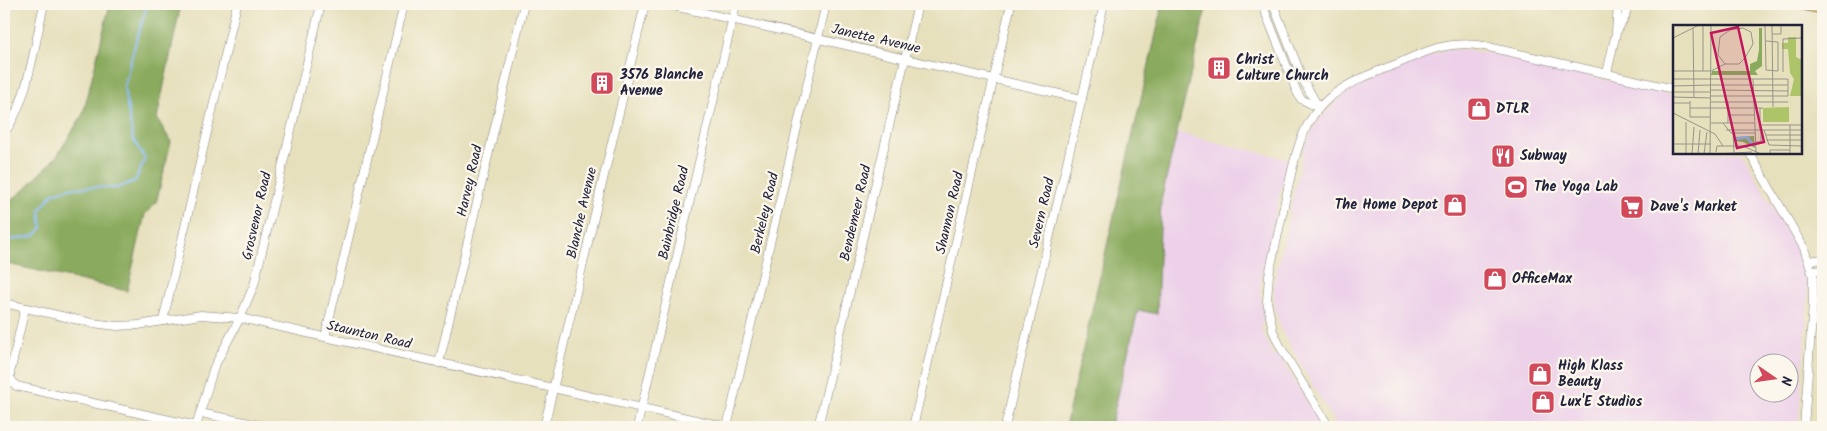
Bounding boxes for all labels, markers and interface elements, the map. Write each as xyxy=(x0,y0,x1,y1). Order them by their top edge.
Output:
street label: Janette Avenue xyxy=(829,18,923,60)
inset map xyxy=(1673,25,1802,154)
place label: Christ Culture Church xyxy=(1236,49,1329,87)
building icon: Christ Culture Church xyxy=(1206,55,1232,81)
place label: 3576 Blanche Avenue xyxy=(619,64,703,102)
building icon: 3576 Blanche Avenue xyxy=(589,70,615,96)
shop icon: DTLR xyxy=(1466,96,1492,122)
place label: DTLR xyxy=(1496,98,1530,120)
street label: Harvey Road xyxy=(451,142,489,219)
restaurant icon: Subway xyxy=(1490,143,1516,169)
place label: Subway xyxy=(1520,145,1568,167)
street label: Bendemeer Road xyxy=(834,162,878,263)
street label: Bainbridge Road xyxy=(653,163,696,262)
street label: Blanche Avenue xyxy=(561,164,603,261)
street label: Grosvenor Road xyxy=(236,169,278,262)
street label: Berkeley Road xyxy=(745,169,785,256)
street label: Shannon Road xyxy=(930,169,970,256)
sports icon: The Yoga Lab xyxy=(1503,174,1529,200)
street label: Severn Road xyxy=(1023,175,1061,250)
place label: The Yoga Lab xyxy=(1534,176,1618,198)
shop icon: The Home Depot xyxy=(1442,192,1468,218)
place label: The Home Depot xyxy=(1335,194,1439,216)
supermarket icon: Dave's Market xyxy=(1619,194,1645,220)
place label: Dave's Market xyxy=(1650,196,1738,218)
shop icon: OfficeMax xyxy=(1482,266,1508,292)
place label: OfficeMax xyxy=(1512,268,1572,290)
street label: Staunton Road xyxy=(324,315,415,356)
north arrow xyxy=(1750,354,1800,404)
place label: High Klass Beauty xyxy=(1558,355,1624,393)
shop icon: High Klass Beauty xyxy=(1527,361,1553,387)
text: N xyxy=(1774,374,1797,388)
shop icon: Lux'E Studios xyxy=(1530,389,1556,415)
place label: Lux'E Studios xyxy=(1560,391,1643,413)

